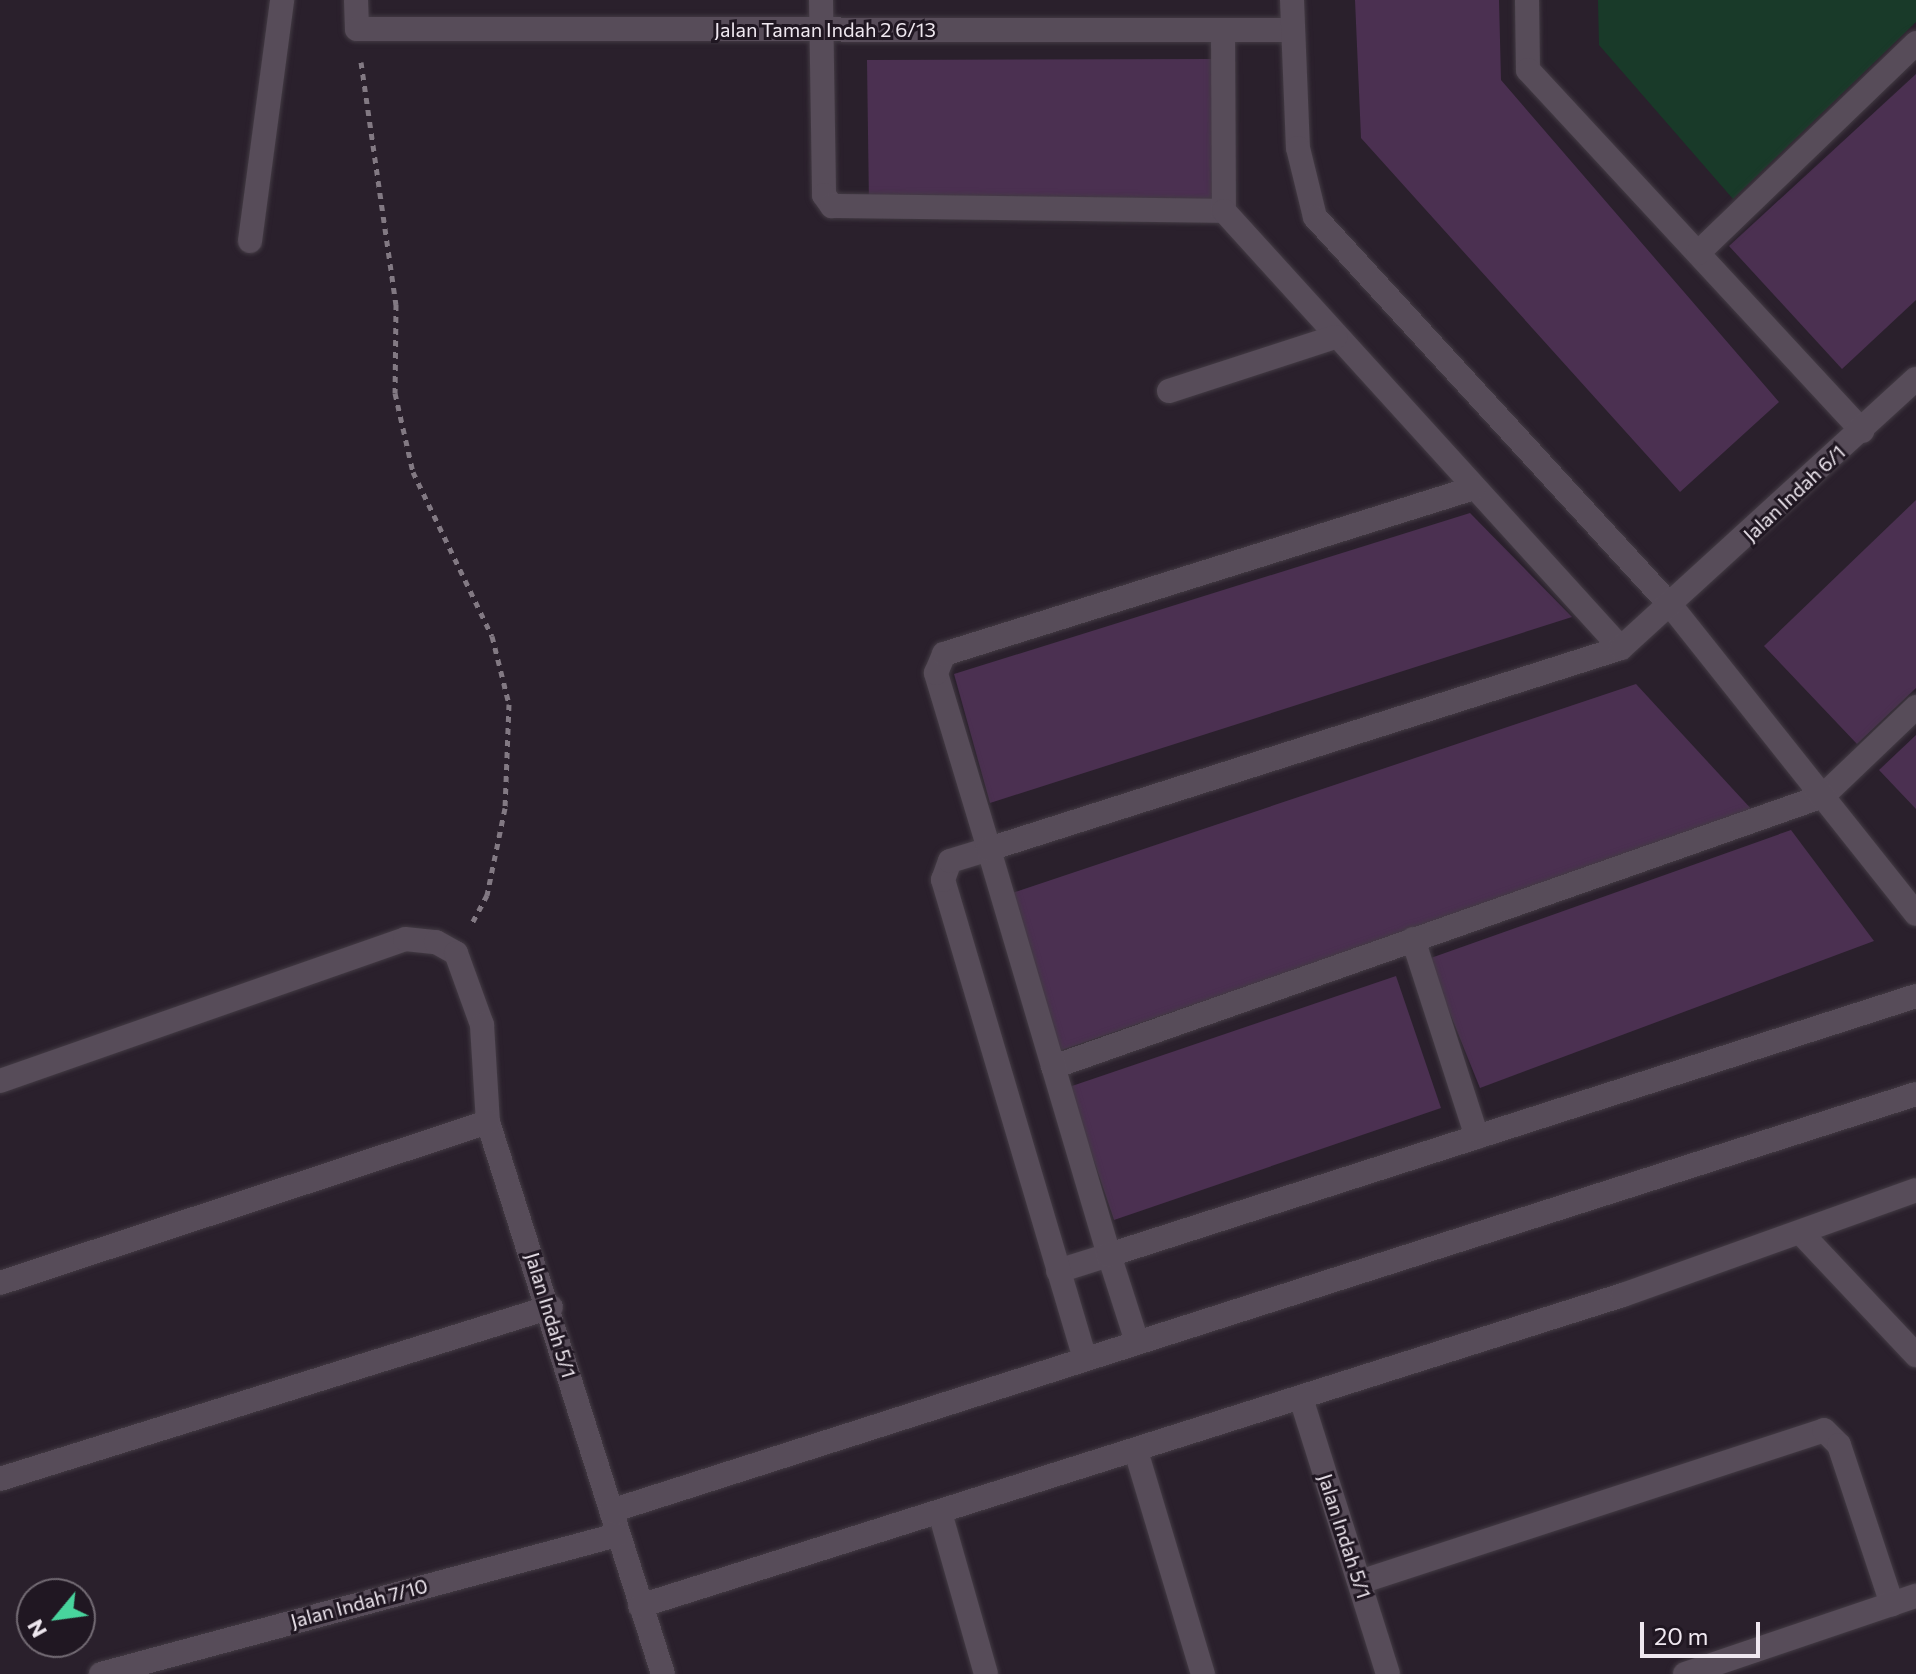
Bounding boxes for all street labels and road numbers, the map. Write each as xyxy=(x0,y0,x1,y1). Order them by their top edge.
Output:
street label: Jalan Taman Indah 2 6/13 xyxy=(714,17,936,41)
street label: Jalan Indah 6/1 xyxy=(1738,440,1850,546)
street label: Jalan Indah 5/1 xyxy=(521,1249,581,1381)
street label: Jalan Indah 5/1 xyxy=(1314,1470,1376,1602)
street label: Jalan Indah 7/10 xyxy=(288,1573,430,1633)

